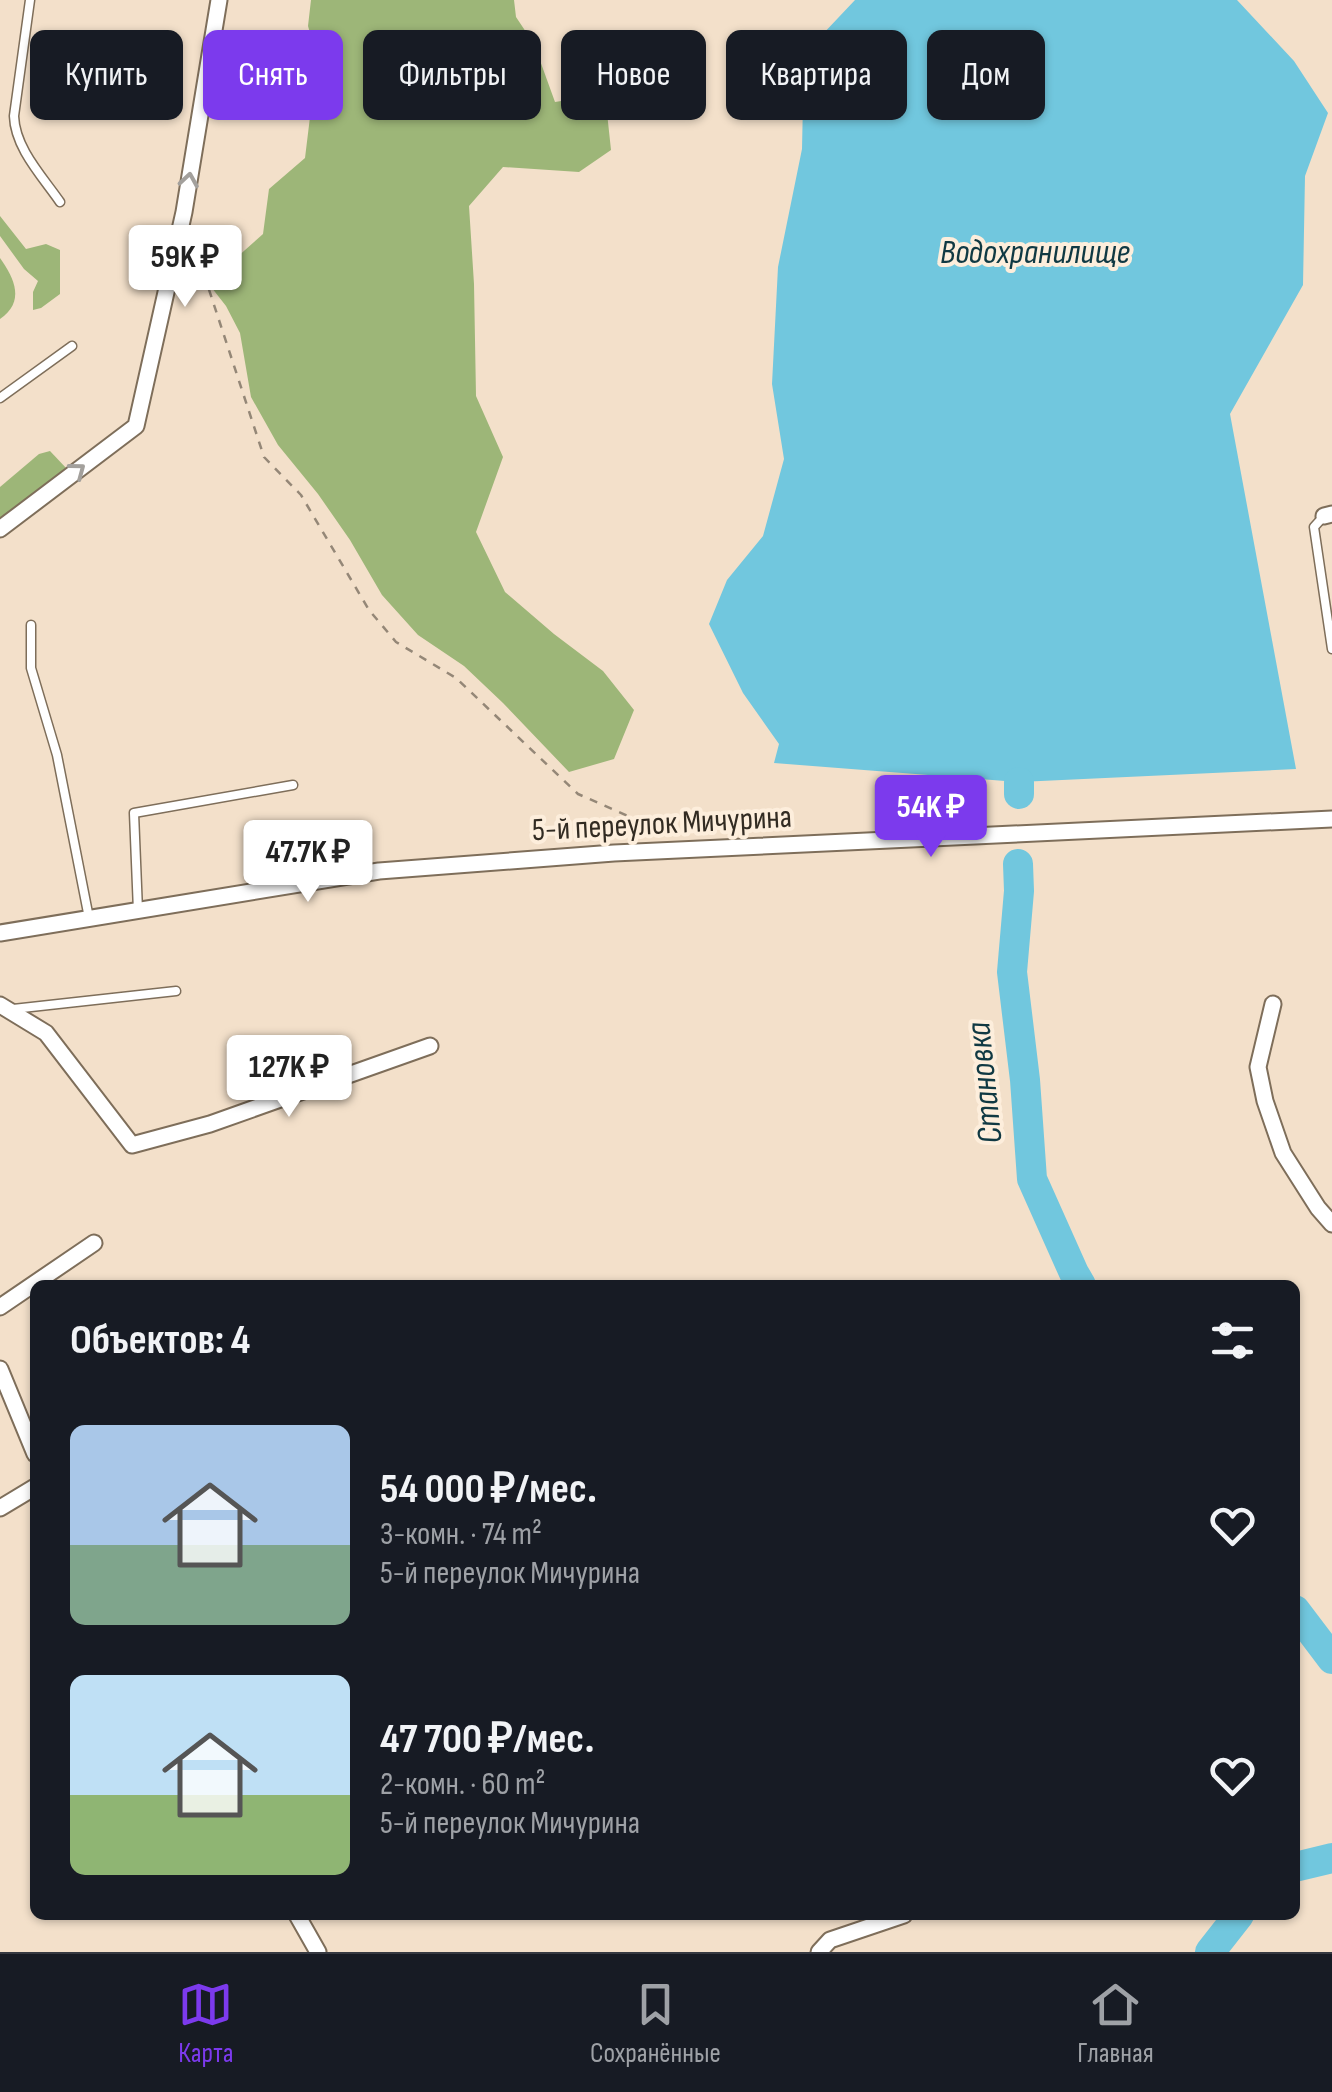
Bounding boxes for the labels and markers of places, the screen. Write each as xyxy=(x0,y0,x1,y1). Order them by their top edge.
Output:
pin: 59K ₽ xyxy=(115,225,255,310)
pin: 54K ₽ xyxy=(861,775,1001,860)
pin: 47.7K ₽ xyxy=(216,820,400,905)
pin: 127K ₽ xyxy=(208,1035,370,1120)

